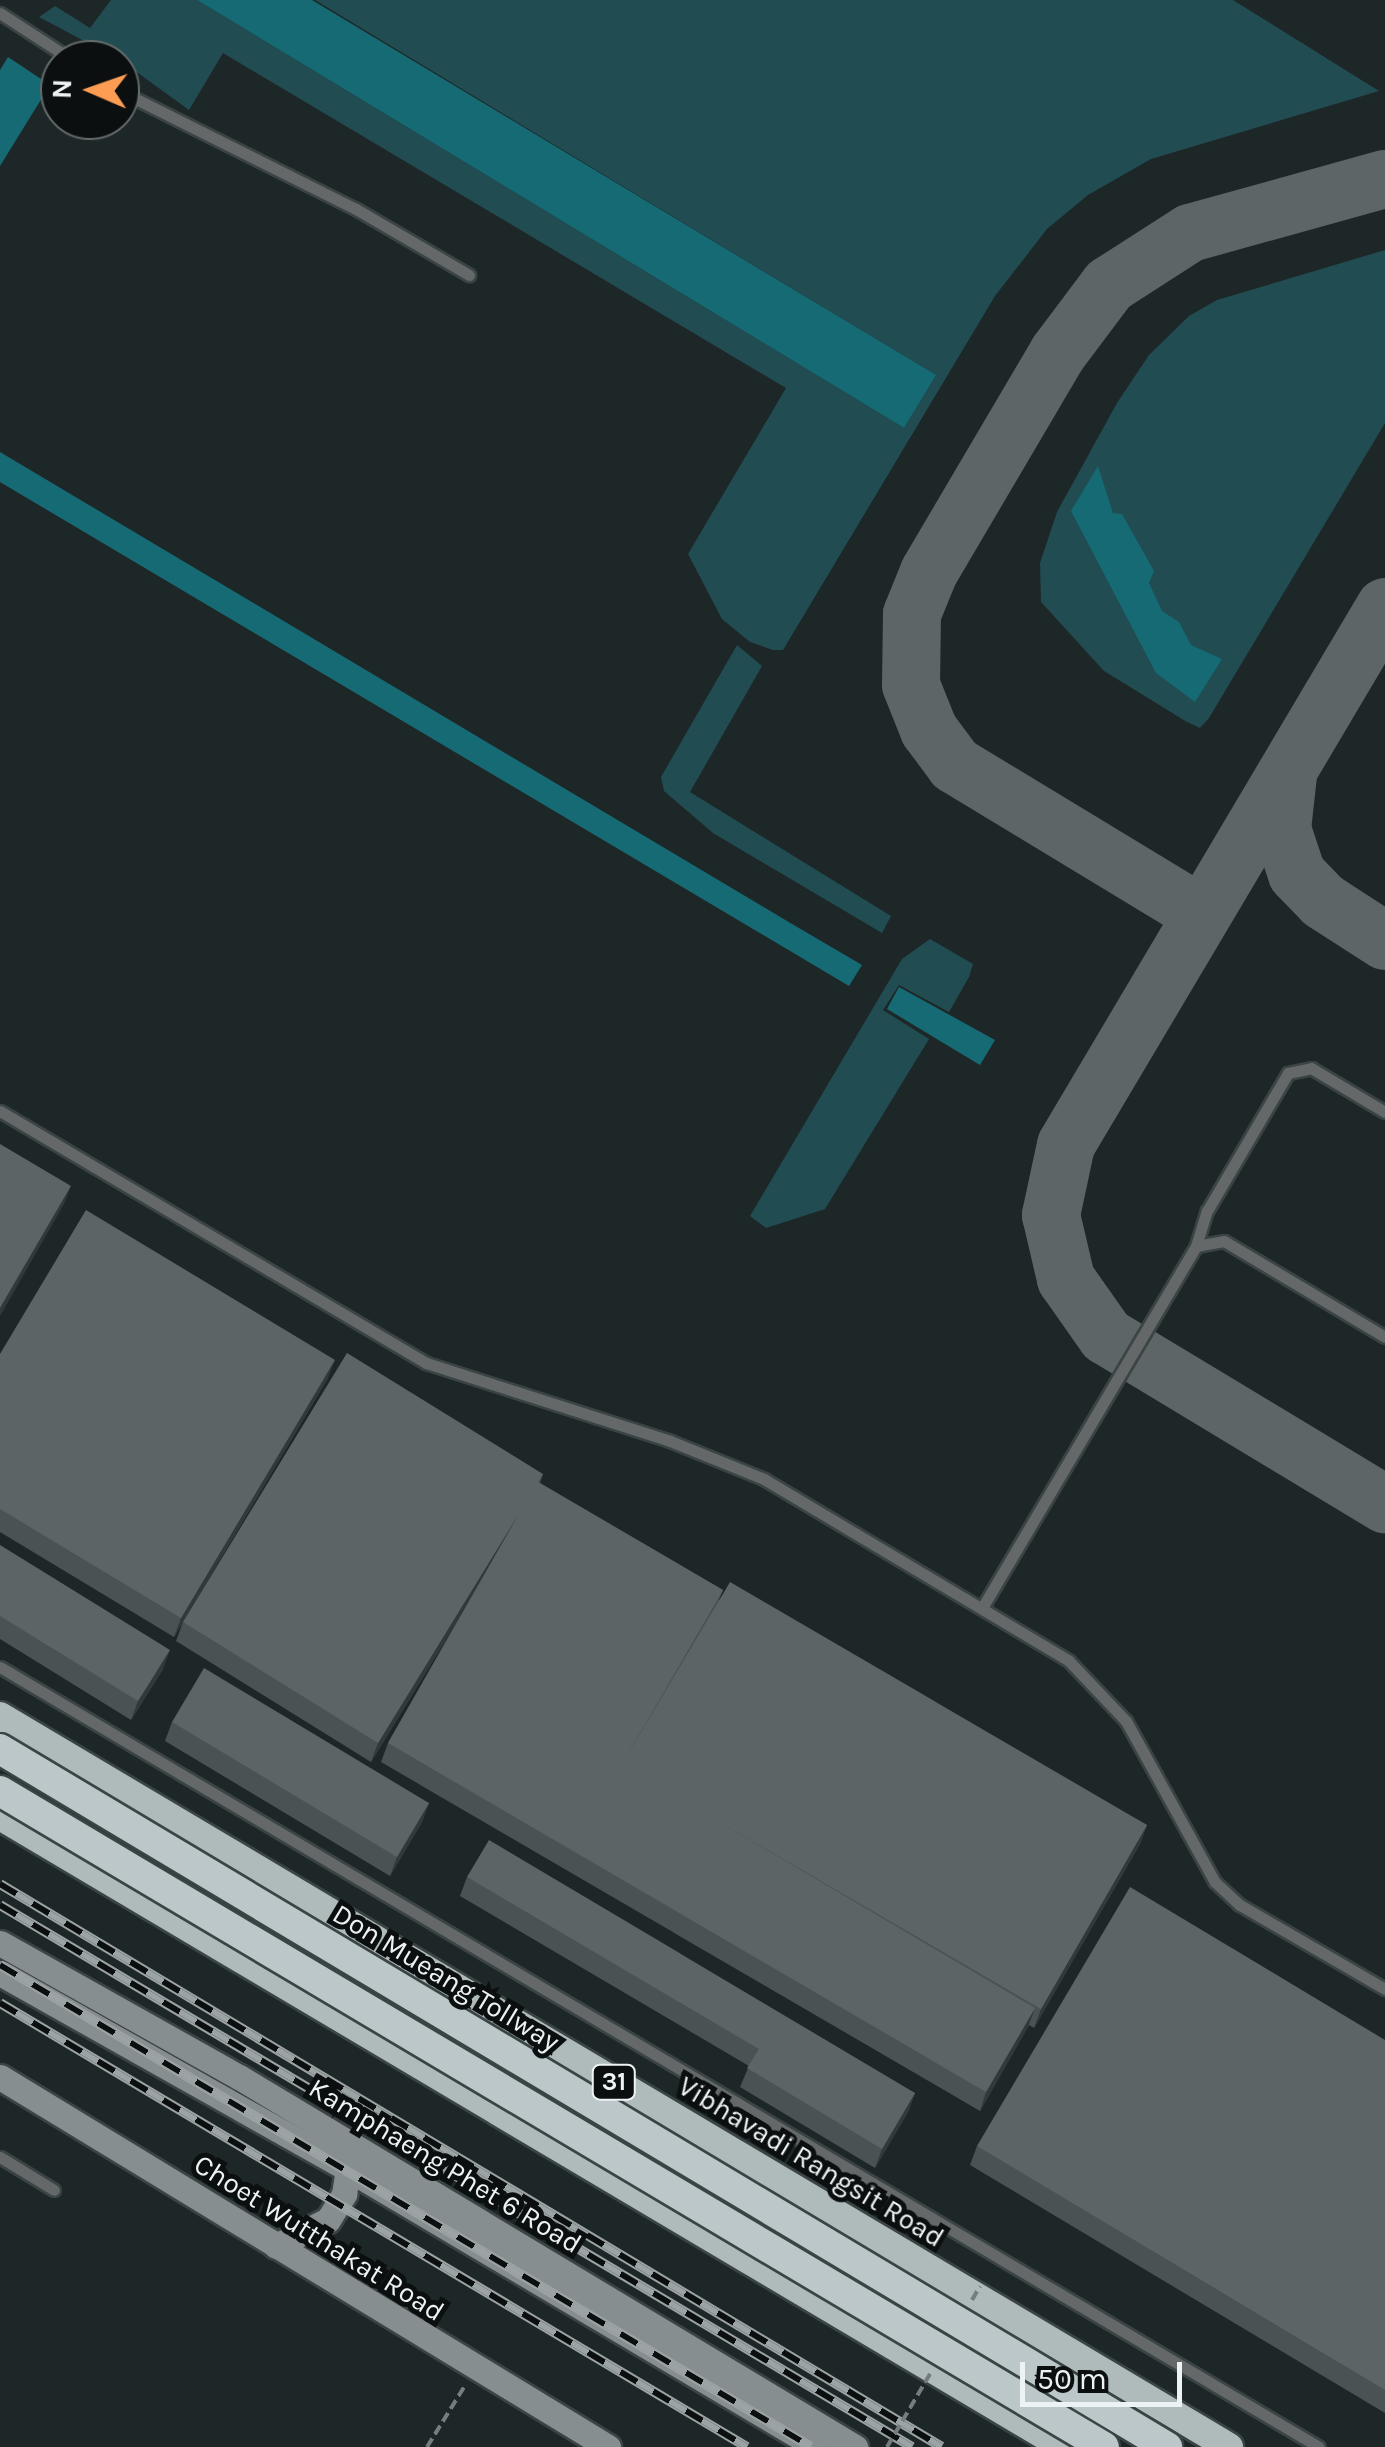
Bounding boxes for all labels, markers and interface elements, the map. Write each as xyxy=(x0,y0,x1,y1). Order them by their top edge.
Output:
north arrow xyxy=(40,40,140,140)
text: N xyxy=(45,78,78,100)
street label: Don Mueang Tollway xyxy=(326,1897,566,2059)
road number: 31 xyxy=(592,2062,636,2102)
street label: Vibhavadi Rangsit Road xyxy=(672,2069,950,2255)
street label: Kamphaeng Phet 6 Road xyxy=(303,2071,587,2261)
street label: Choet Wutthakat Road xyxy=(188,2147,450,2329)
scale bar xyxy=(1025,2342,1188,2404)
text: 50 m xyxy=(1037,2361,1107,2397)

